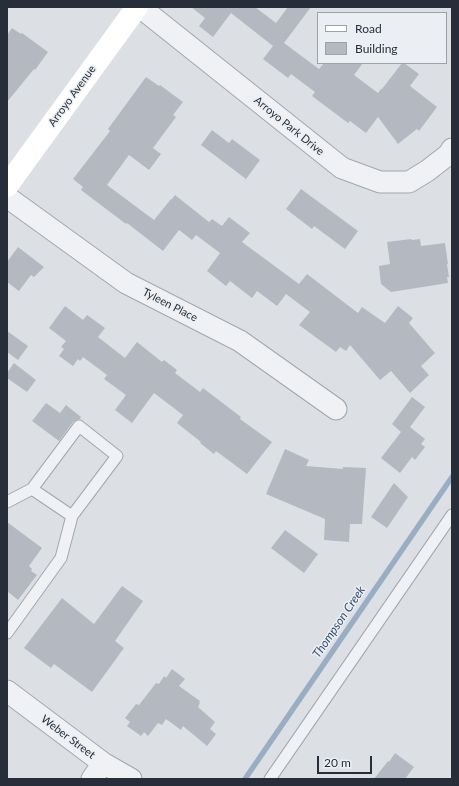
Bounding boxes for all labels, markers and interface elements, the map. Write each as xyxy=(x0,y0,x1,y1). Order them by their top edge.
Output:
legend xyxy=(317,12,447,64)
text: Road xyxy=(355,21,382,36)
text: Building xyxy=(355,41,398,56)
street label: Arroyo Avenue xyxy=(45,63,99,129)
street label: Arroyo Park Drive xyxy=(251,94,327,158)
street label: Tyleen Place xyxy=(140,286,200,324)
water label: Thompson Creek xyxy=(310,583,368,661)
street label: Weber Street xyxy=(38,712,98,762)
scale bar xyxy=(319,748,374,774)
text: 20 m xyxy=(324,755,351,770)

